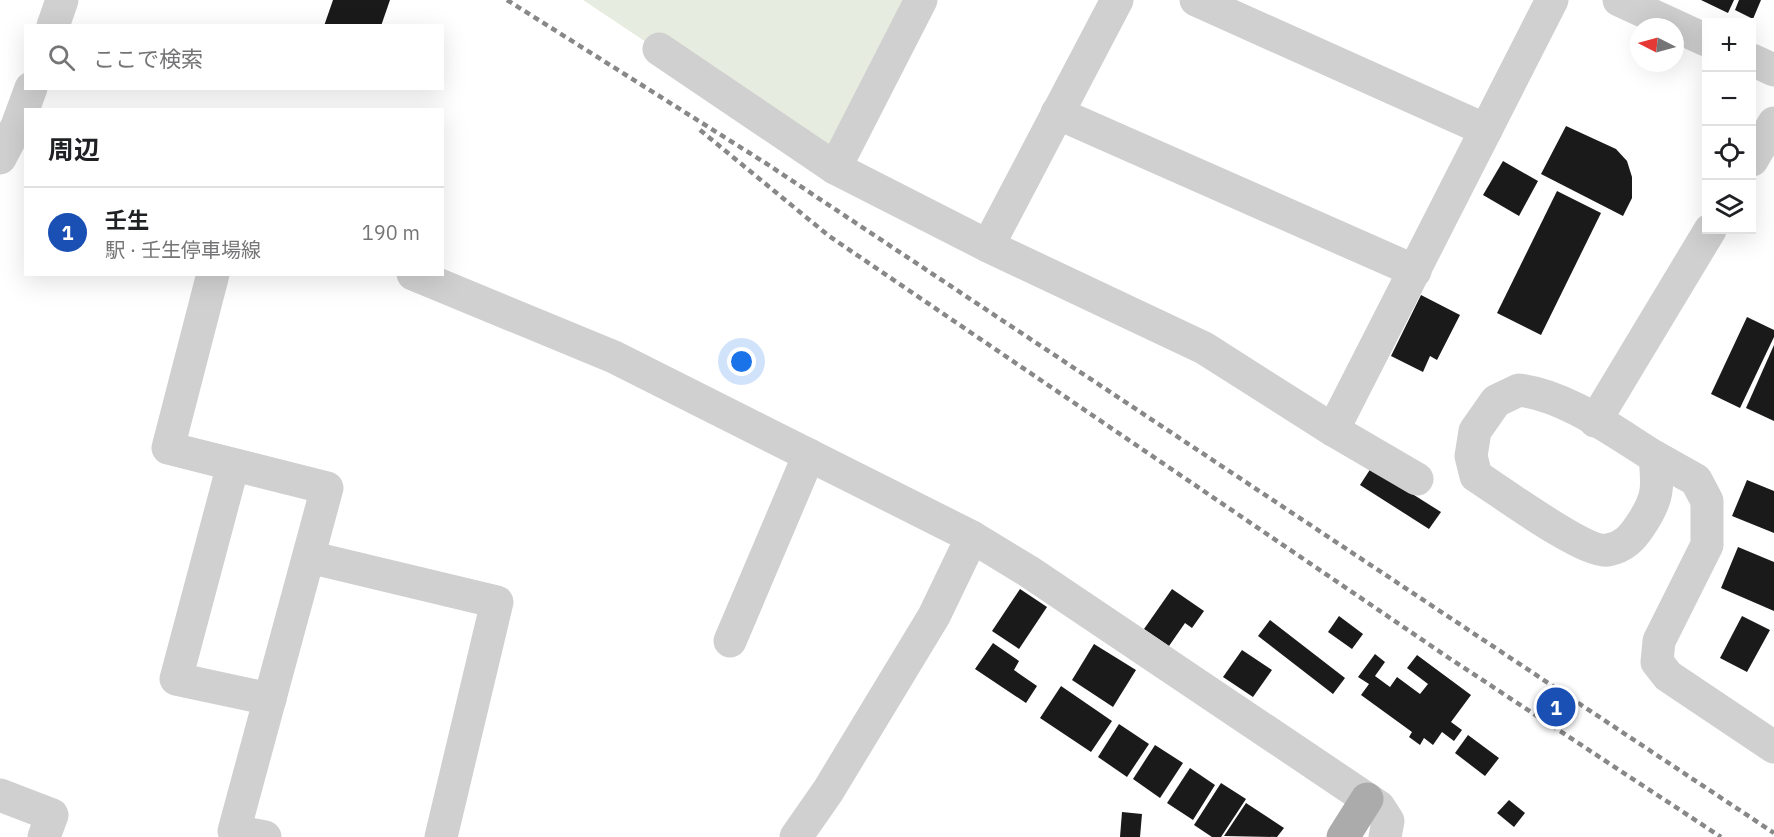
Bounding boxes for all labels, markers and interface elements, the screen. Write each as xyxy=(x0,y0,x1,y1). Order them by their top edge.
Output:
north arrow xyxy=(1630,18,1684,72)
map controls xyxy=(1702,18,1756,234)
button: + xyxy=(1702,18,1756,72)
search box xyxy=(24,24,444,90)
icon: search xyxy=(45,41,78,74)
text: ここで検索 xyxy=(93,44,203,73)
button: − xyxy=(1702,72,1756,126)
button: locate xyxy=(1702,126,1756,180)
text: 周辺 xyxy=(48,132,100,166)
button: layers xyxy=(1702,180,1756,234)
text: 壬生 xyxy=(105,205,149,234)
text: 1 xyxy=(62,219,74,246)
text: 190 m xyxy=(362,219,420,246)
text: 駅 · 壬生停車場線 xyxy=(105,236,261,263)
your location xyxy=(727,347,756,376)
pin: 1 xyxy=(1536,684,1576,730)

